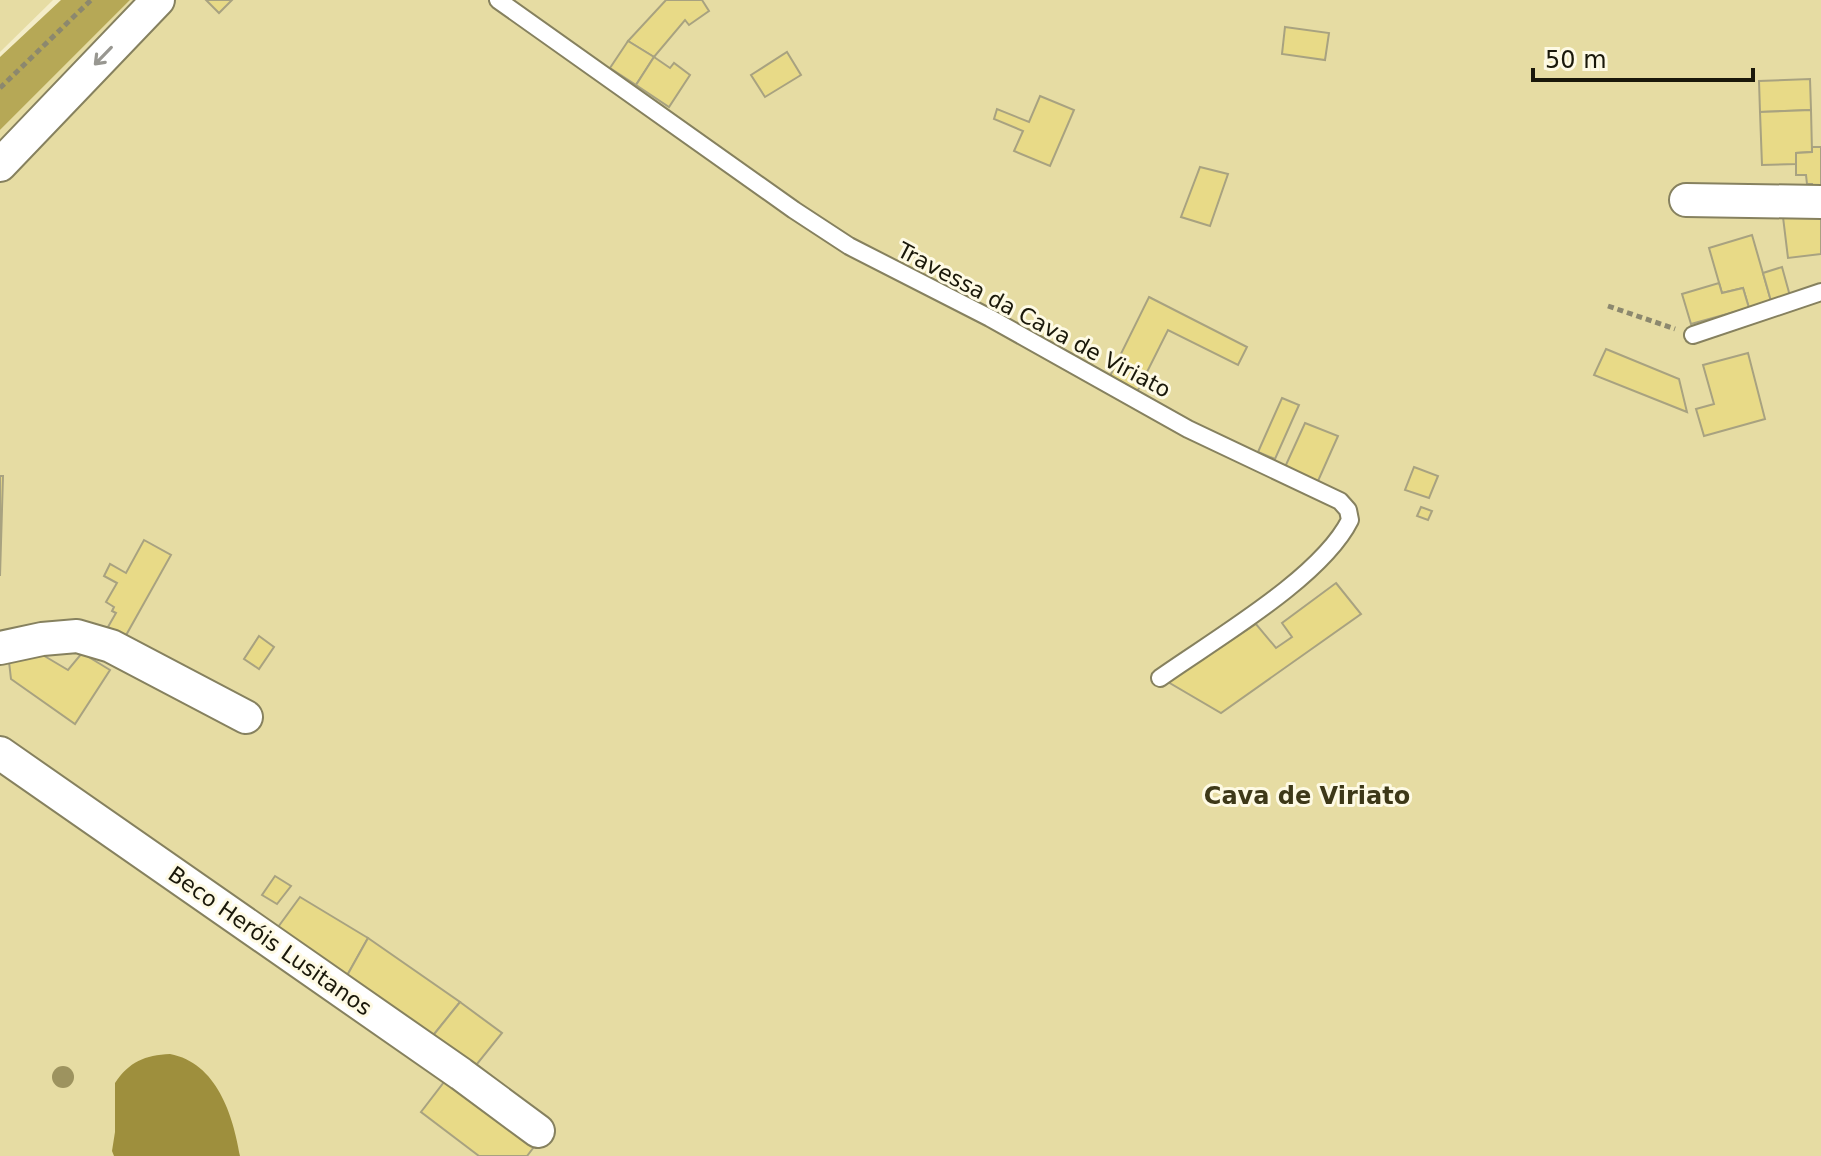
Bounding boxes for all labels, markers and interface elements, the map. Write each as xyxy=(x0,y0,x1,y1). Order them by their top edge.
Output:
scale bar xyxy=(1533,32,1753,82)
one-way arrow xyxy=(94,46,113,66)
text: 50 m xyxy=(1545,46,1607,74)
street label: Travessa da Cava de Viriato xyxy=(892,237,1175,403)
district label: Cava de Viriato xyxy=(1204,782,1410,810)
street label: Beco Heróis Lusitanos xyxy=(164,861,376,1021)

